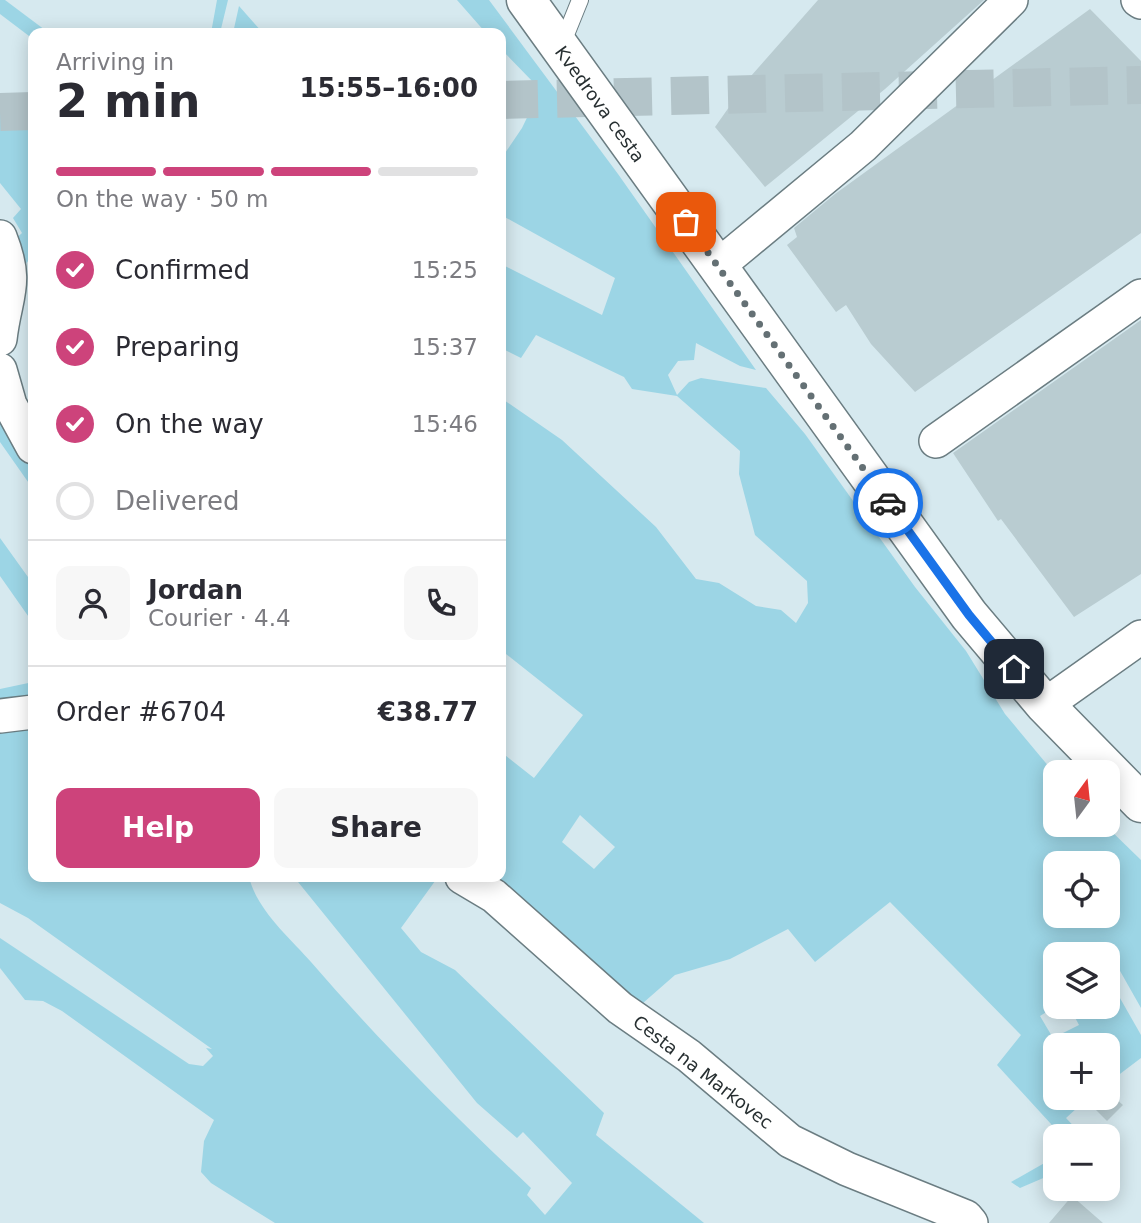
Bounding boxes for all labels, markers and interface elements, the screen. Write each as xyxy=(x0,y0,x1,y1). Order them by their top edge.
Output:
street label: Kvedrova cesta xyxy=(551,42,649,166)
text: Arriving in xyxy=(56,49,174,75)
text: 15:55–16:00 xyxy=(299,73,478,103)
text: 2 min xyxy=(56,74,200,128)
text: On the way · 50 m xyxy=(56,186,268,212)
pin xyxy=(656,192,716,252)
icon: bag xyxy=(667,203,705,241)
icon: check xyxy=(56,251,94,289)
text: Confirmed xyxy=(115,255,250,285)
text: 15:25 xyxy=(412,257,478,283)
icon: check xyxy=(56,328,94,366)
text: Preparing xyxy=(115,332,240,362)
text: 15:37 xyxy=(412,334,478,360)
icon: check xyxy=(56,405,94,443)
text: On the way xyxy=(115,409,264,439)
text: 15:46 xyxy=(412,411,478,437)
courier xyxy=(853,468,923,538)
icon: car xyxy=(869,484,907,522)
text: Delivered xyxy=(115,486,239,516)
button: person xyxy=(56,566,130,640)
button: phone xyxy=(404,566,478,640)
text: Jordan xyxy=(148,575,243,605)
text: Courier · 4.4 xyxy=(148,605,291,631)
pin xyxy=(984,639,1044,699)
icon: home xyxy=(995,650,1033,688)
text: Order #6704 xyxy=(56,697,226,727)
text: €38.77 xyxy=(378,697,478,727)
north arrow xyxy=(1043,760,1120,836)
map controls xyxy=(1043,760,1120,1201)
button: Help xyxy=(56,788,260,868)
button: Share xyxy=(274,788,478,868)
button: locate xyxy=(1043,851,1120,928)
button: layers xyxy=(1043,942,1120,1019)
street label: Cesta na Markovec xyxy=(629,1011,777,1133)
button: + xyxy=(1043,1033,1120,1110)
button: − xyxy=(1043,1124,1120,1201)

